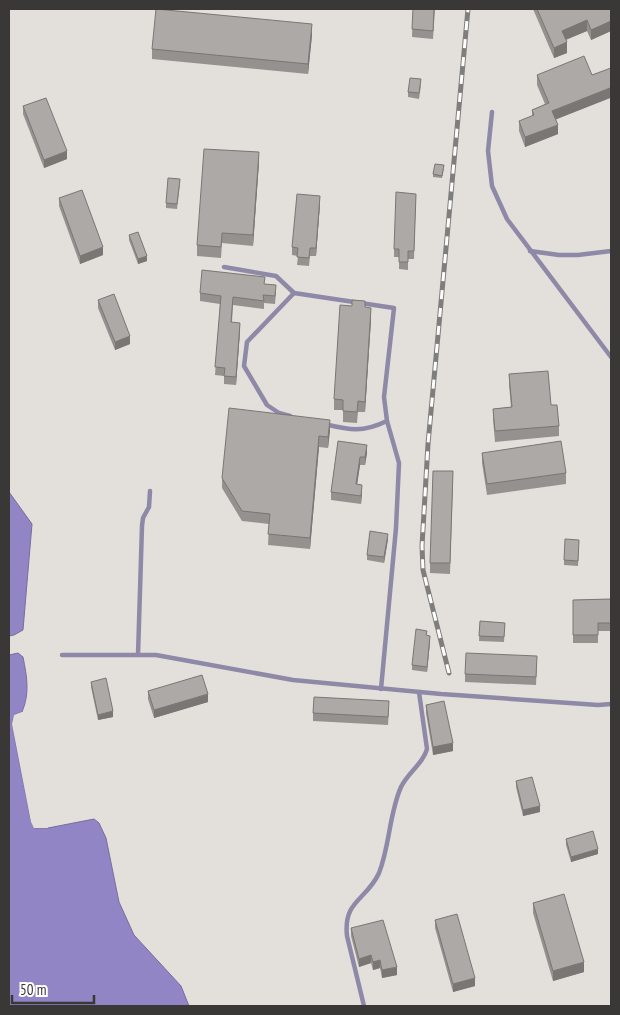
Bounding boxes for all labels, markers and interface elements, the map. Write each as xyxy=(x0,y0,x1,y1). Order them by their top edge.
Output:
scale bar xyxy=(12,972,95,1004)
text: 50 m xyxy=(20,980,46,999)

